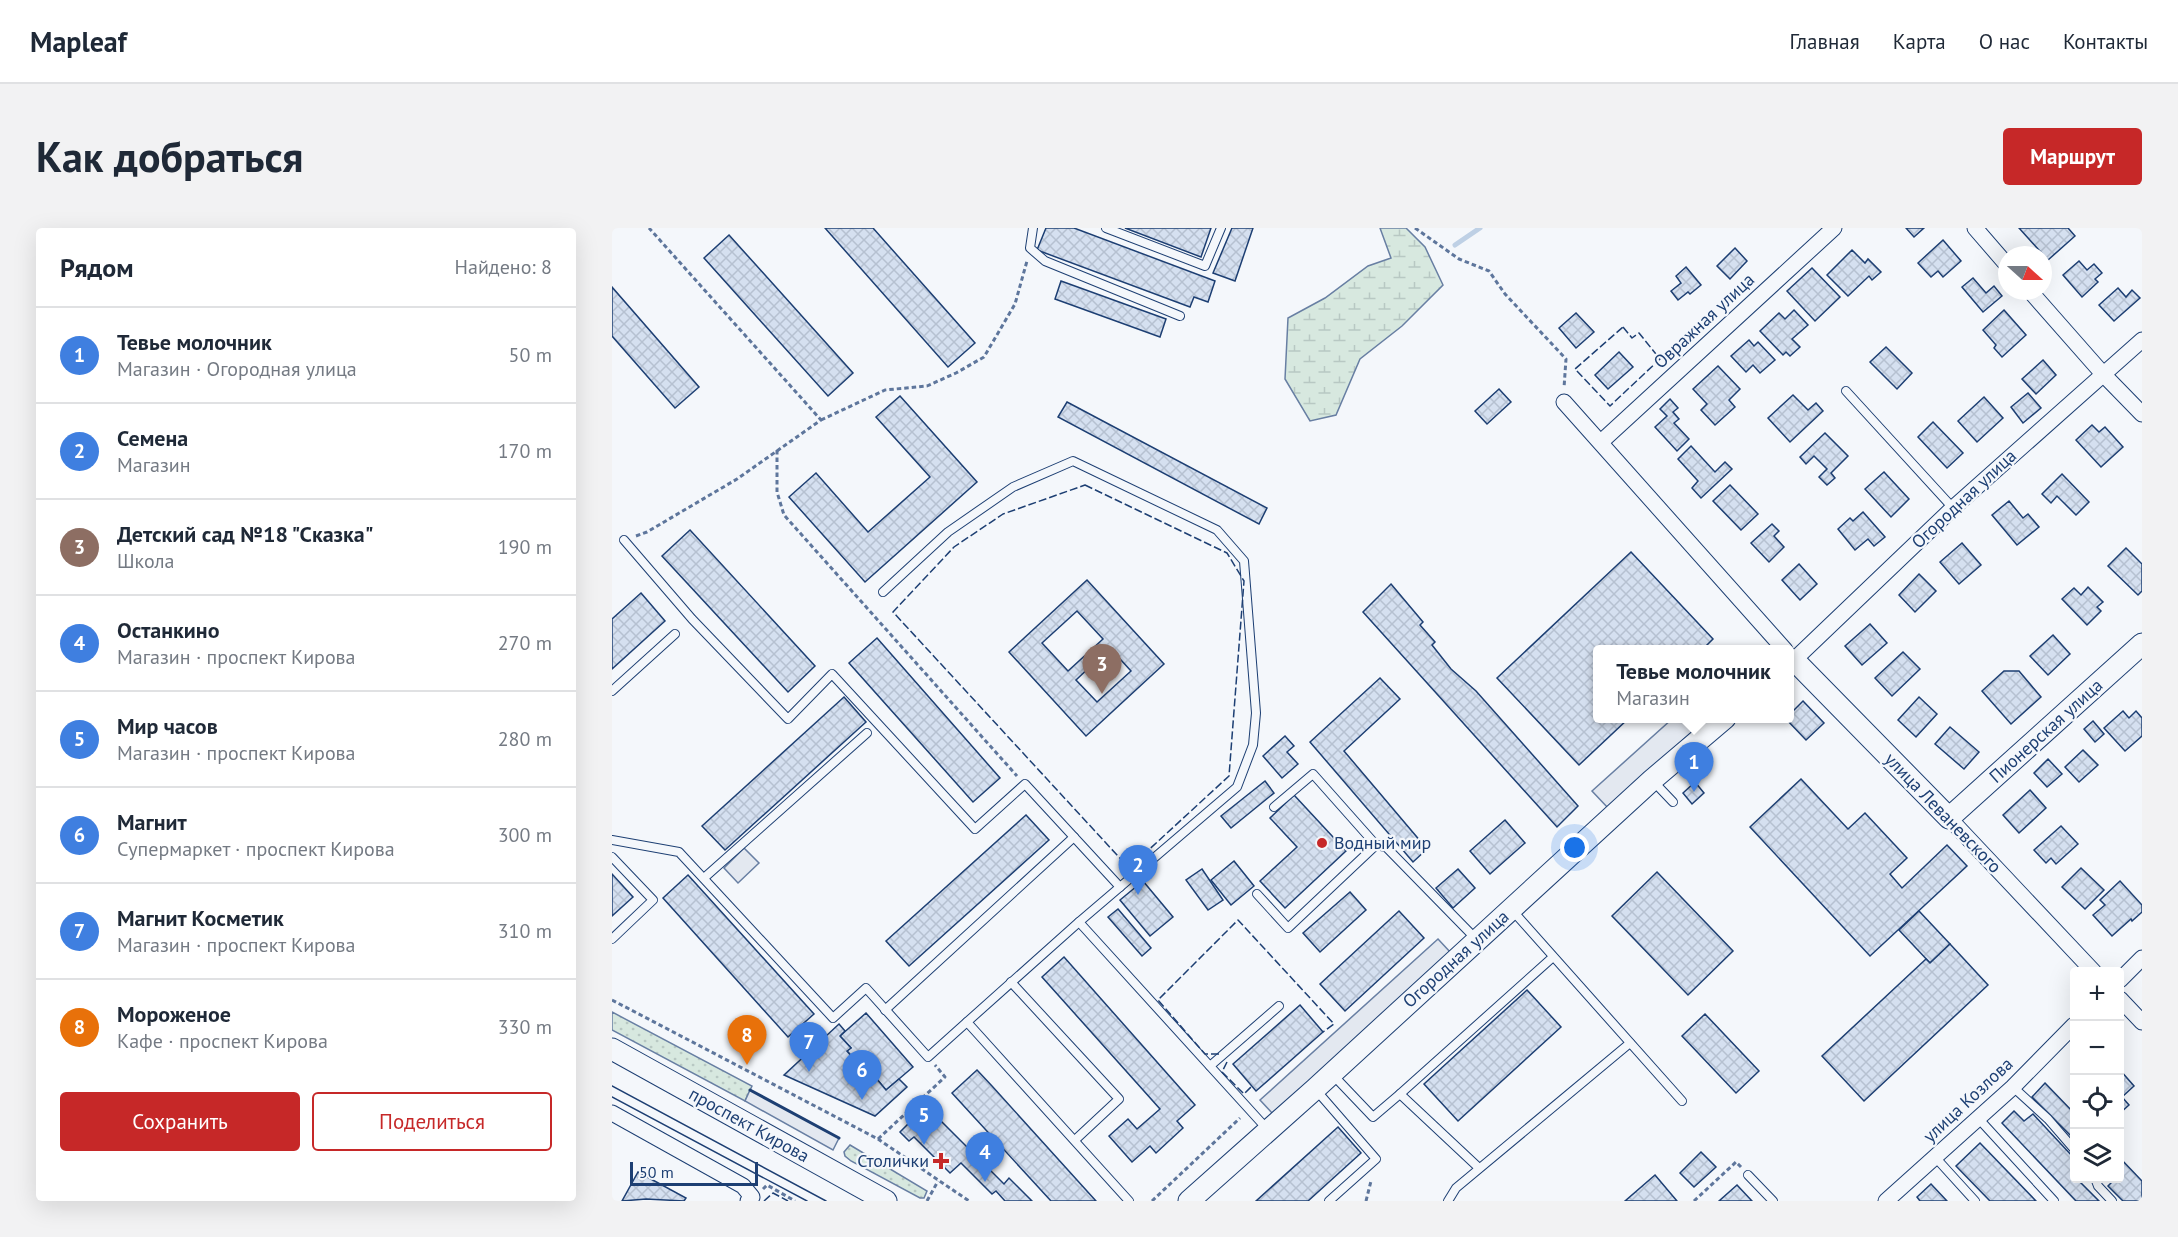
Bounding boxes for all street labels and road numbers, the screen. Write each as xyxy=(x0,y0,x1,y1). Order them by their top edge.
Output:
street label: Овражная улица xyxy=(1648,268,1759,373)
street label: Огородная улица xyxy=(1906,444,2021,553)
street label: Пионерская улица xyxy=(1984,674,2107,788)
street label: улица Леваневского xyxy=(1880,748,2007,878)
street label: Огородная улица xyxy=(1398,905,1514,1012)
street label: улица Козлова xyxy=(1918,1052,2017,1147)
street label: проспект Кирова xyxy=(685,1082,813,1167)

